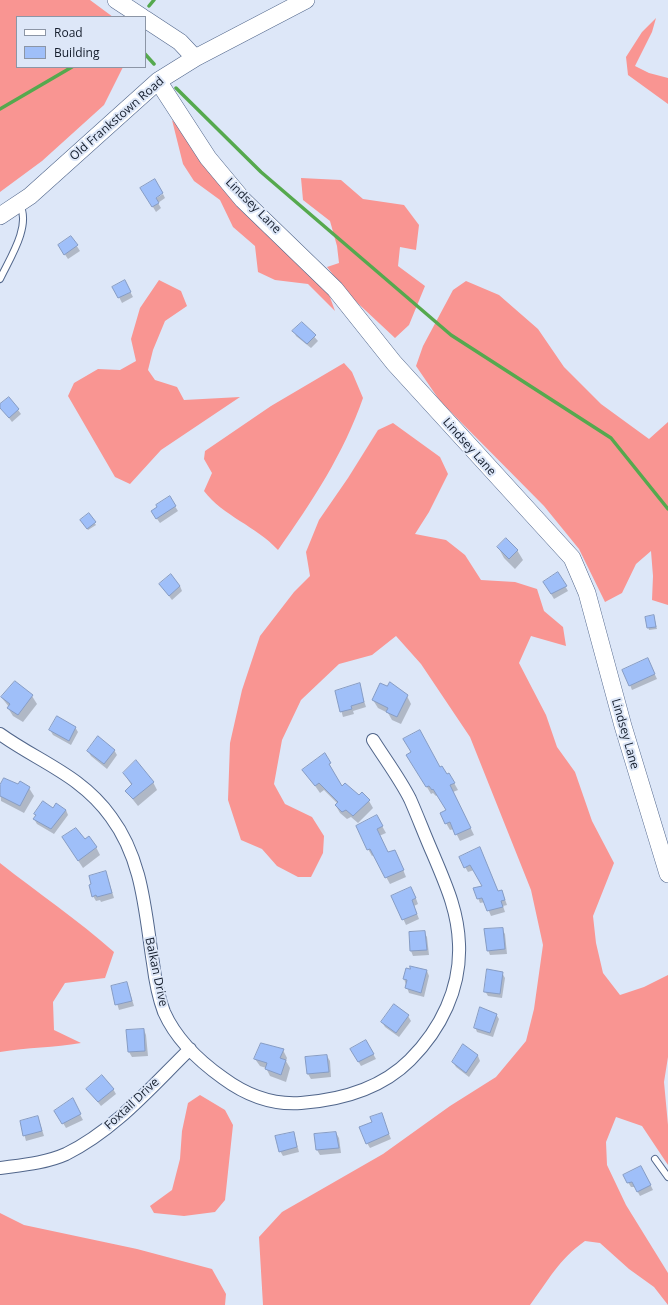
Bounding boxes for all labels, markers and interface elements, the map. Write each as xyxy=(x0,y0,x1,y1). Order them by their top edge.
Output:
legend xyxy=(16,16,146,68)
text: Road xyxy=(54,24,83,41)
text: Building xyxy=(54,44,99,61)
street label: Old Frankstown Road xyxy=(67,74,167,164)
street label: Lindsey Lane xyxy=(222,175,284,237)
street label: Lindsey Lane xyxy=(439,415,499,479)
street label: Lindsey Lane xyxy=(608,697,642,771)
street label: Balkan Drive xyxy=(142,936,170,1008)
street label: Foxtail Drive xyxy=(102,1075,162,1133)

